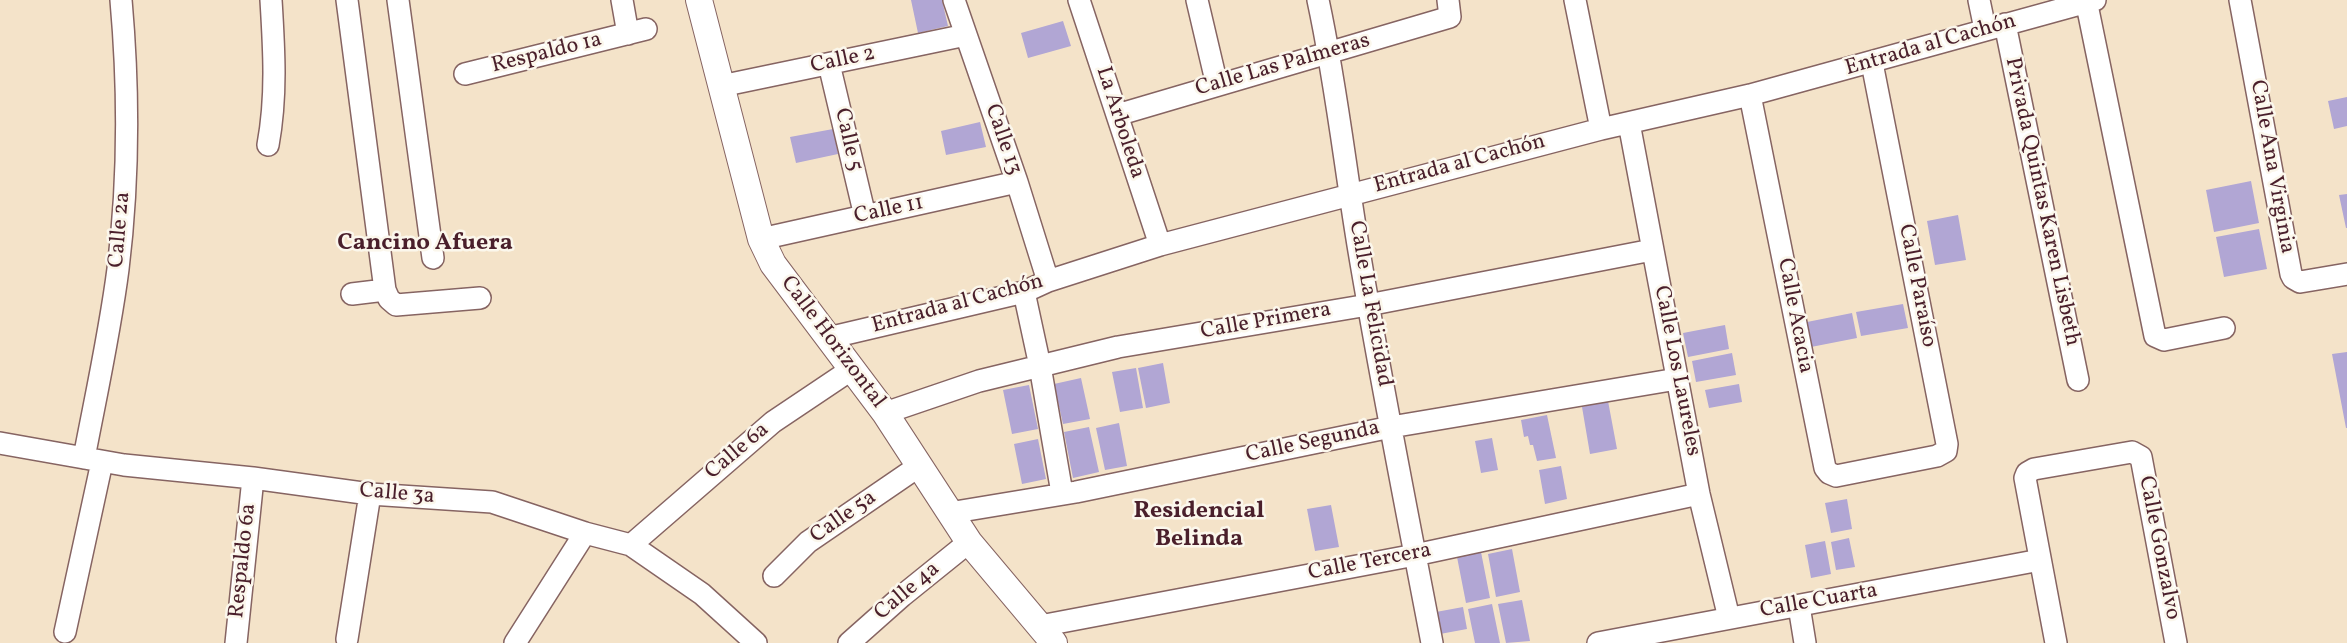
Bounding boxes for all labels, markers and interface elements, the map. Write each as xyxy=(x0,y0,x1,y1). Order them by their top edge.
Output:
street label: Entrada al Cachón xyxy=(1843,9,2019,83)
street label: Respaldo 1a xyxy=(489,28,605,80)
street label: Calle Las Palmeras xyxy=(1193,28,1373,104)
street label: Calle 2 xyxy=(808,41,878,81)
street label: Privada Quintas Karen Lisbeth xyxy=(1997,55,2085,349)
street label: La Arboleda xyxy=(1088,64,1150,182)
street label: Calle Ana Virginia xyxy=(2243,78,2299,256)
street label: Calle 13 xyxy=(978,101,1026,179)
street label: Calle 5 xyxy=(827,106,867,174)
street label: Entrada al Cachón xyxy=(1371,129,1549,201)
street label: Calle 2a xyxy=(105,191,137,269)
street label: Calle 11 xyxy=(852,191,926,231)
street label: Calle La Felicidad xyxy=(1341,219,1397,389)
street label: Calle Paraíso xyxy=(1891,222,1941,350)
district label: Cancino Afuera xyxy=(337,231,513,259)
street label: Calle Acacia xyxy=(1770,256,1818,376)
street label: Entrada al Cachón xyxy=(869,269,1047,341)
street label: Calle Horizontal xyxy=(774,272,890,414)
street label: Calle Los Laureles xyxy=(1647,284,1705,458)
street label: Calle Primera xyxy=(1199,298,1333,346)
street label: Calle Segunda xyxy=(1244,416,1382,470)
street label: Calle 6a xyxy=(701,418,775,486)
street label: Calle Gonzalvo xyxy=(2131,474,2185,622)
street label: Calle 3a xyxy=(358,479,436,511)
street label: Calle 5a xyxy=(806,486,882,550)
district label: Residencial Belinda xyxy=(1134,499,1264,555)
street label: Respaldo 6a xyxy=(225,502,263,620)
street label: Calle Tercera xyxy=(1306,538,1434,588)
street label: Calle 4a xyxy=(870,557,946,627)
street label: Calle Cuarta xyxy=(1758,579,1880,625)

